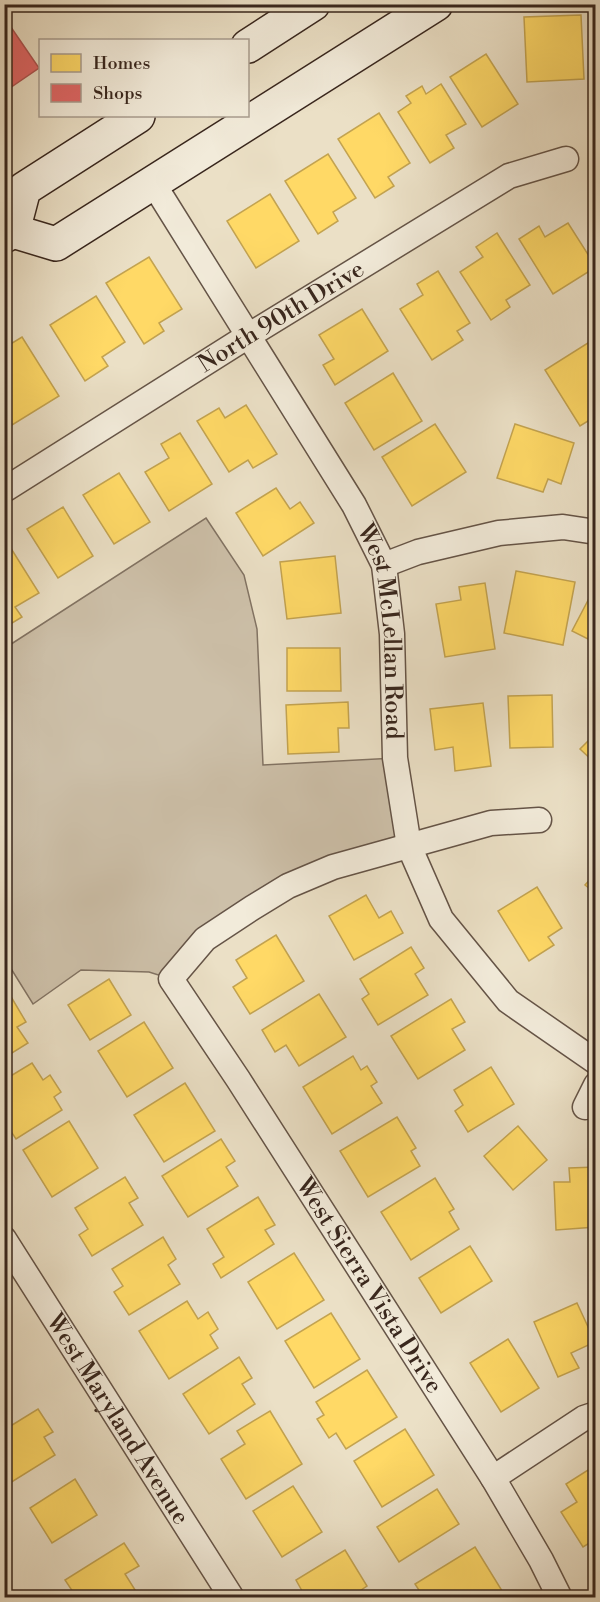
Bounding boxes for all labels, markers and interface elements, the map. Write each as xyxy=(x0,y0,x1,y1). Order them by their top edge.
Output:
legend xyxy=(39,39,249,117)
text: Homes xyxy=(93,52,150,75)
text: Shops xyxy=(93,82,143,105)
street label: North 90th Drive xyxy=(193,254,370,380)
street label: West McLellan Road xyxy=(349,518,409,740)
street label: West Sierra Vista Drive xyxy=(288,1171,449,1399)
street label: West Maryland Avenue xyxy=(39,1307,195,1530)

